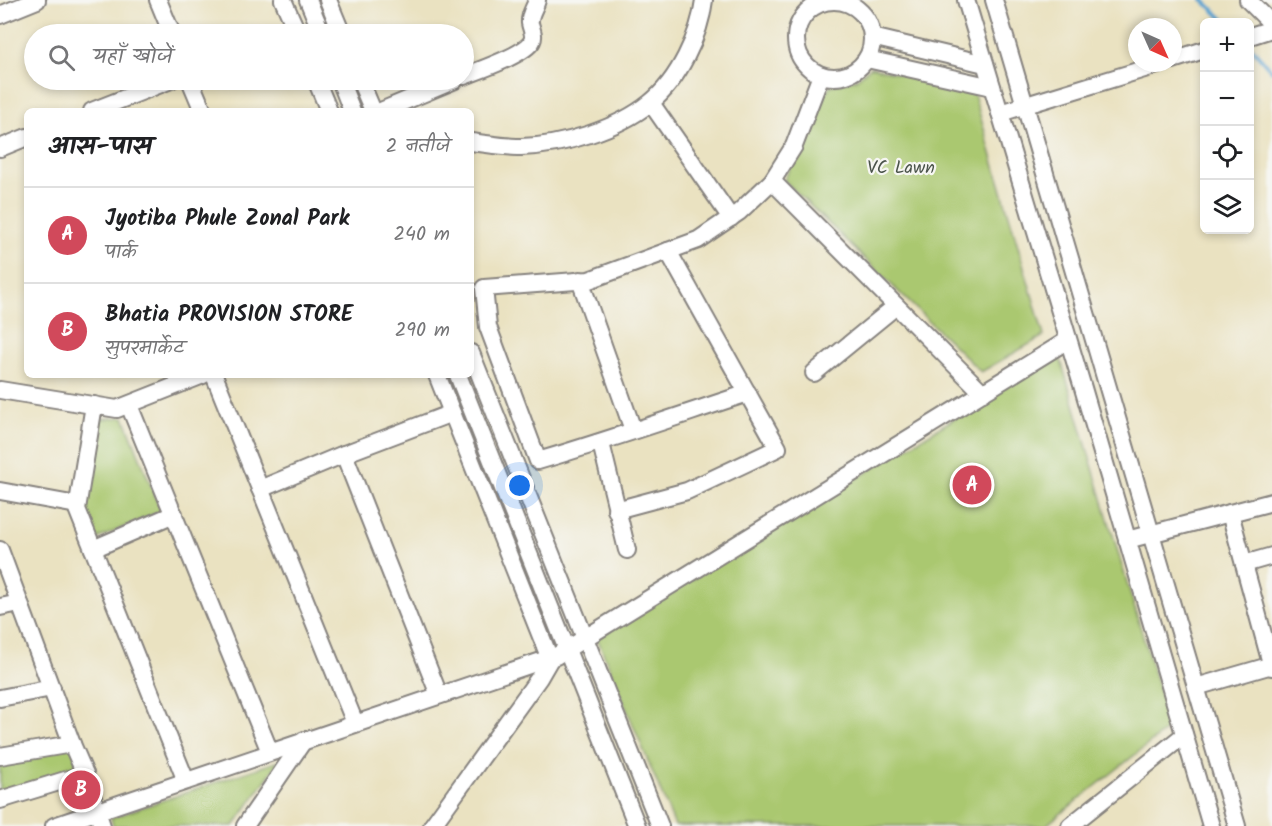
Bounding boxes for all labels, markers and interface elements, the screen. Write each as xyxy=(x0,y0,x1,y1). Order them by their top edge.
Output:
north arrow xyxy=(1128,18,1182,72)
map controls xyxy=(1200,18,1254,234)
button: + xyxy=(1200,18,1254,72)
search box xyxy=(24,24,474,90)
text: यहाँ खोजें xyxy=(93,40,172,75)
icon: search xyxy=(45,41,78,74)
button: − xyxy=(1200,72,1254,126)
text: आस-पास xyxy=(48,126,152,168)
button: locate xyxy=(1200,126,1254,180)
text: 2 नतीजे xyxy=(386,131,450,163)
park label: VC Lawn xyxy=(867,154,935,183)
button: layers xyxy=(1200,180,1254,234)
text: Jyotiba Phule Zonal Park xyxy=(105,202,349,237)
text: A xyxy=(61,219,74,251)
text: 240 m xyxy=(393,219,450,251)
text: पार्क xyxy=(105,237,137,269)
text: Bhatia PROVISION STORE xyxy=(105,298,353,333)
text: B xyxy=(61,315,74,347)
text: 290 m xyxy=(395,315,450,347)
text: सुपरमार्केट xyxy=(105,333,185,365)
pin: A xyxy=(952,462,992,508)
your location xyxy=(505,471,534,500)
pin: B xyxy=(62,768,100,812)

